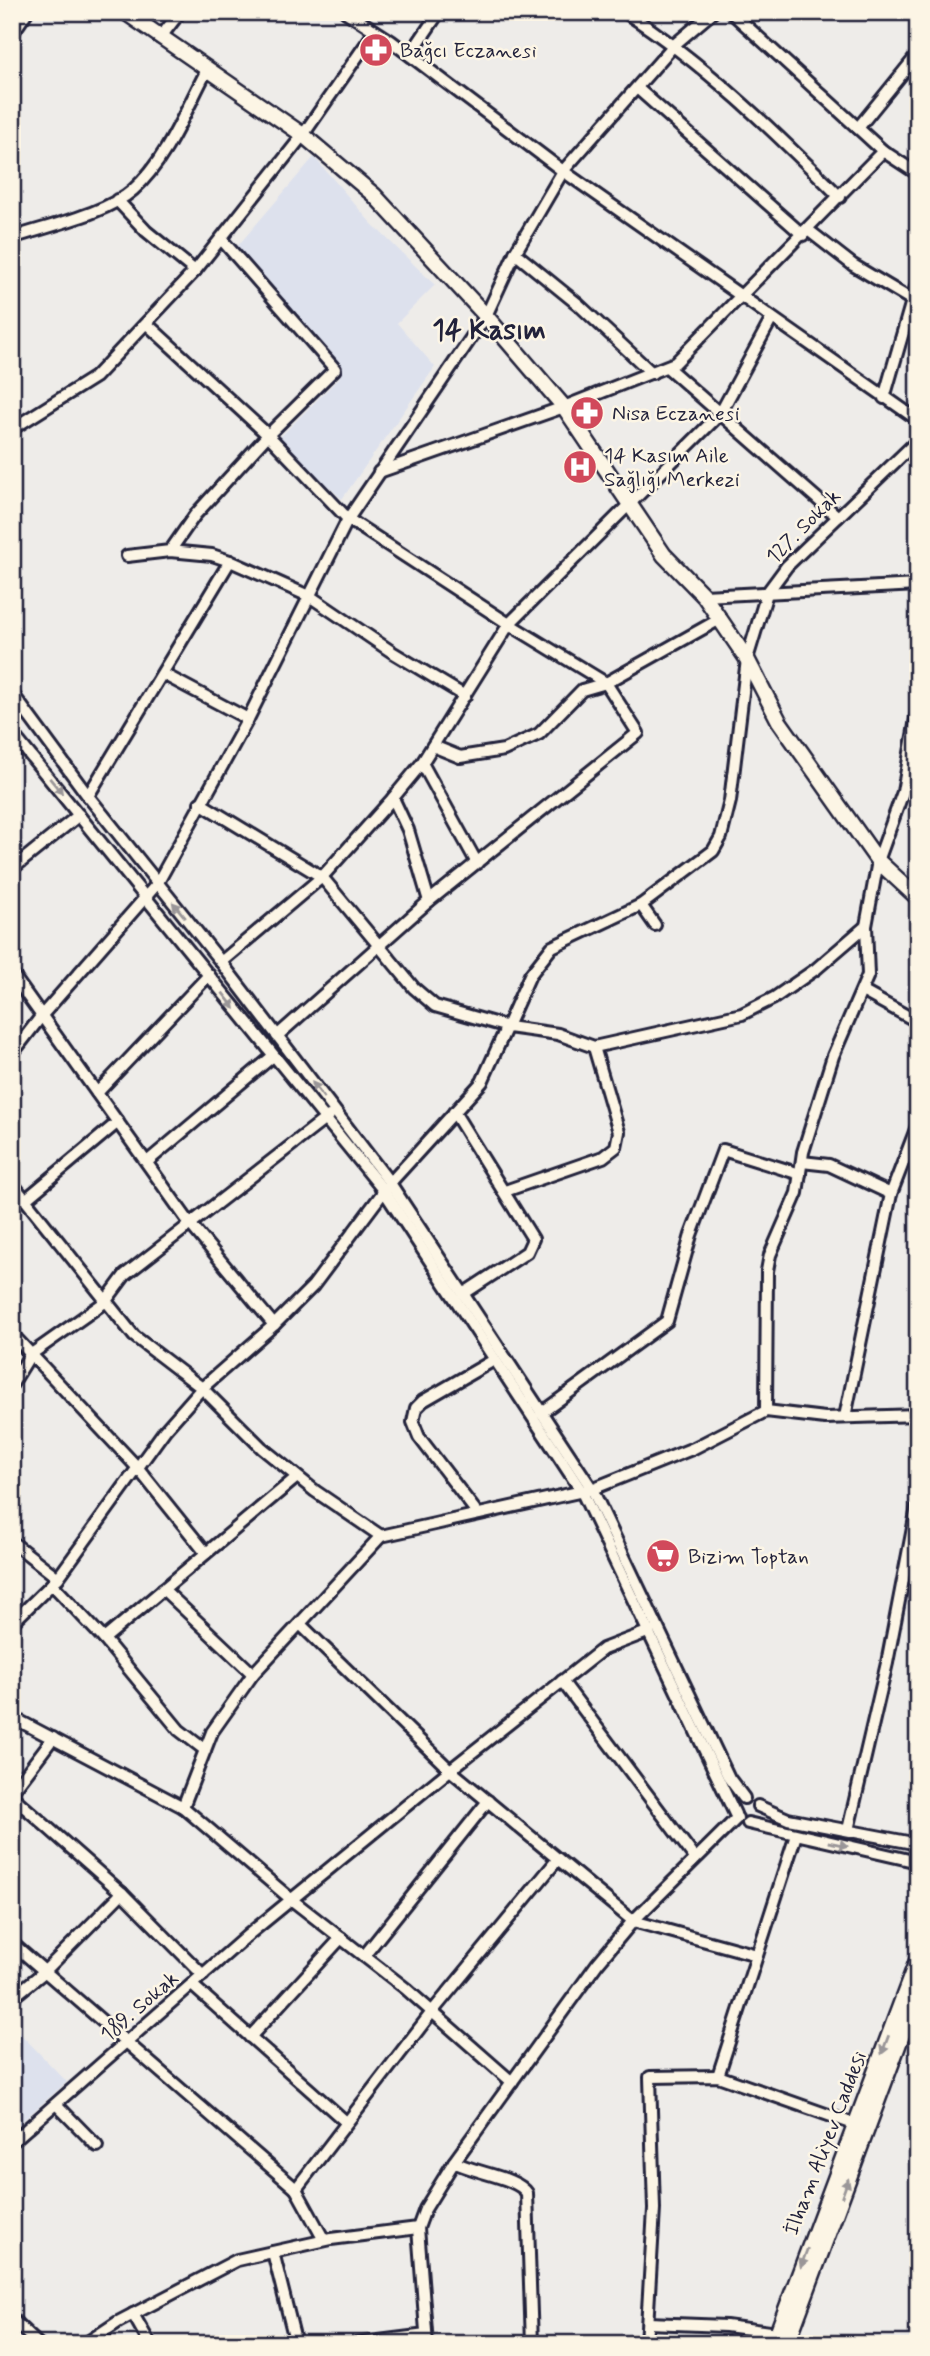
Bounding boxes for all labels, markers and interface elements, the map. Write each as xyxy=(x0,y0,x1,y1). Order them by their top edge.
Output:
pharmacy icon: Bağcı Eczanesi xyxy=(357,31,395,69)
place label: Bağcı Eczanesi xyxy=(400,37,537,65)
district label: 14 Kasım xyxy=(432,313,546,350)
pharmacy icon: Nisa Eczanesi xyxy=(568,394,606,432)
place label: Nisa Eczanesi xyxy=(612,400,740,428)
place label: 14 Kasım Aile Sağlığı Merkezi xyxy=(604,442,740,494)
hospital icon: 14 Kasım Aile Sağlığı Merkezi xyxy=(561,448,599,486)
street label: 127. Sokak xyxy=(760,483,847,570)
one-way arrow xyxy=(48,776,63,794)
one-way arrow xyxy=(171,902,186,920)
one-way arrow xyxy=(222,991,237,1009)
one-way arrow xyxy=(311,1081,325,1099)
supermarket icon: Bizim Toptan xyxy=(644,1537,682,1575)
place label: Bizim Toptan xyxy=(688,1543,809,1571)
one-way arrow xyxy=(827,1839,849,1850)
street label: 189. Sokak xyxy=(95,1965,185,2049)
one-way arrow xyxy=(879,2034,890,2055)
street label: İlham Aliyev Caddesi xyxy=(778,2047,874,2239)
one-way arrow xyxy=(840,2177,851,2198)
one-way arrow xyxy=(799,2247,810,2268)

